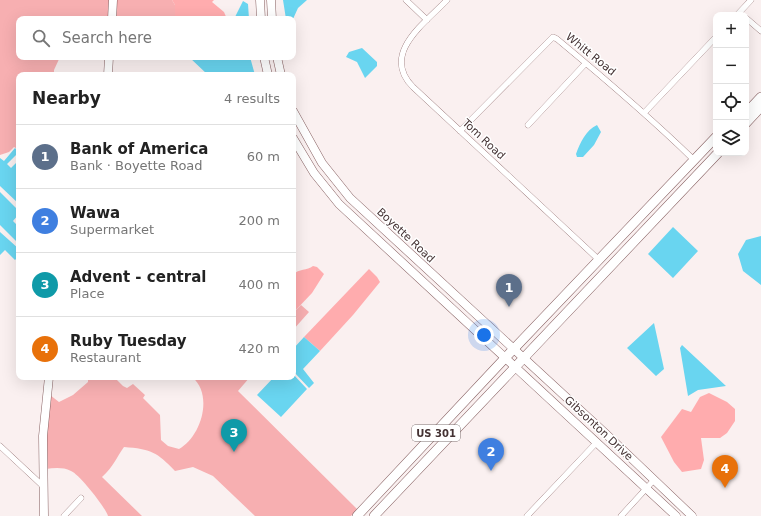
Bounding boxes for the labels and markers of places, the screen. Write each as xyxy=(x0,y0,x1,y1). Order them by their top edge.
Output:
pin: 1 xyxy=(496,274,522,307)
pin: 3 xyxy=(221,419,247,452)
pin: 2 xyxy=(478,438,504,471)
pin: 4 xyxy=(712,455,738,488)

